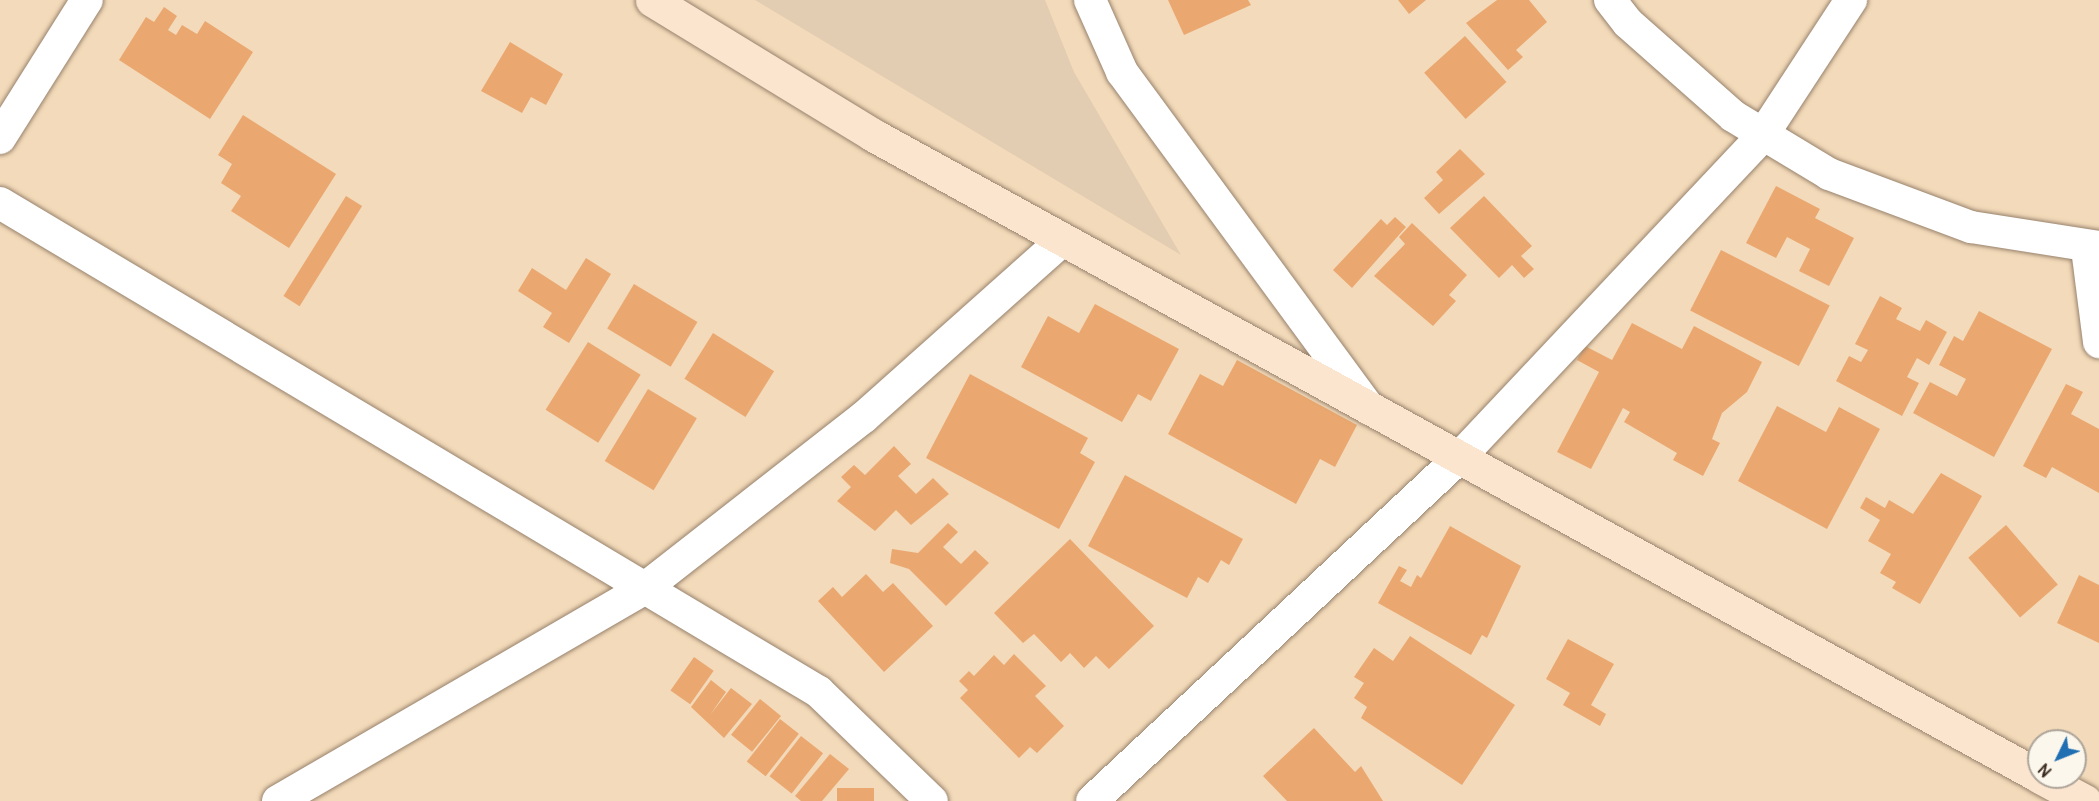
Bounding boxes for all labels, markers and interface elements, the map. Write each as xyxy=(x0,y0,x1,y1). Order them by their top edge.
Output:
north arrow xyxy=(2027,729,2087,789)
text: N xyxy=(2034,759,2056,781)

